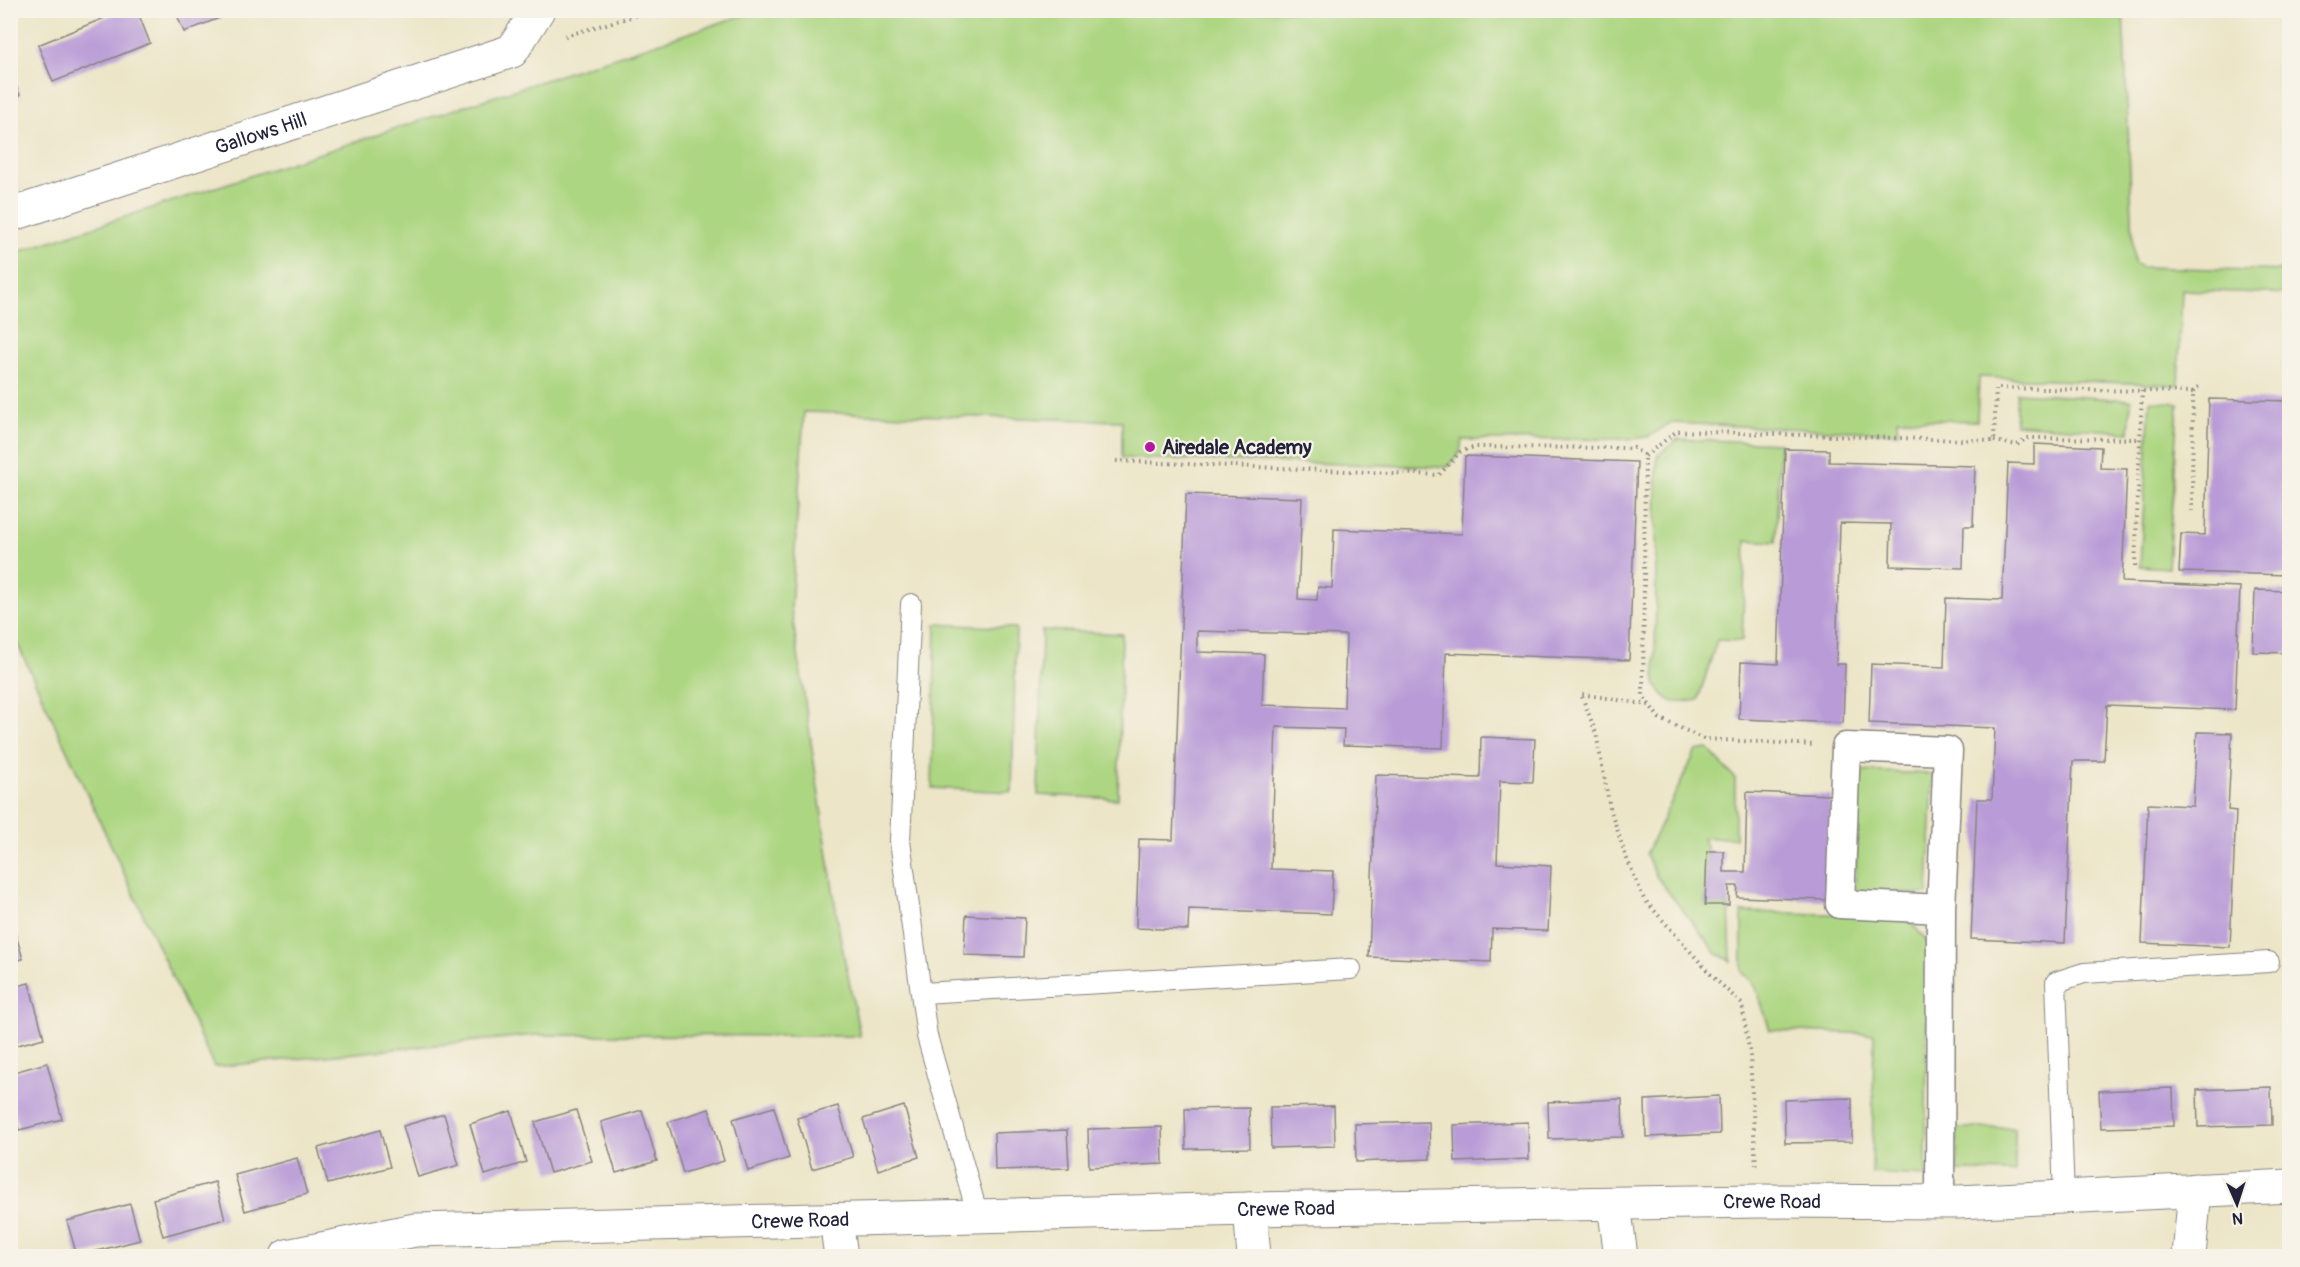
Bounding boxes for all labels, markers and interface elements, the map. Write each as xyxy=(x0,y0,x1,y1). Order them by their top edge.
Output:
street label: Gallows Hill xyxy=(212,106,310,160)
place label: Airedale Academy xyxy=(1162,435,1312,460)
marker: Airedale Academy xyxy=(1143,440,1157,454)
north arrow xyxy=(2207,1174,2267,1234)
street label: Crewe Road xyxy=(1723,1188,1821,1214)
street label: Crewe Road xyxy=(1237,1195,1335,1222)
street label: Crewe Road xyxy=(751,1207,850,1234)
text: N xyxy=(2232,1208,2244,1228)

